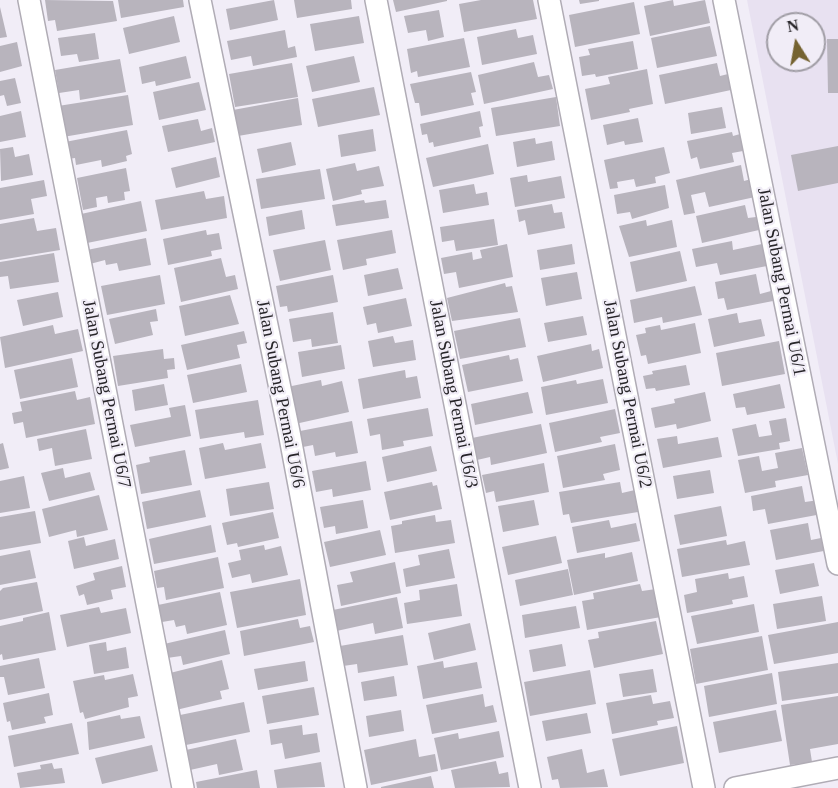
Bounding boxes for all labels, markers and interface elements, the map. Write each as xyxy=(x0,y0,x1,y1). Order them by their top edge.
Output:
north arrow xyxy=(766,12,826,72)
text: N xyxy=(786,16,800,35)
street label: Jalan Subang Permai U6/1 xyxy=(752,186,810,378)
street label: Jalan Subang Permai U6/7 xyxy=(77,298,135,490)
street label: Jalan Subang Permai U6/6 xyxy=(251,298,309,490)
street label: Jalan Subang Permai U6/3 xyxy=(424,298,482,490)
street label: Jalan Subang Permai U6/2 xyxy=(598,298,656,490)

